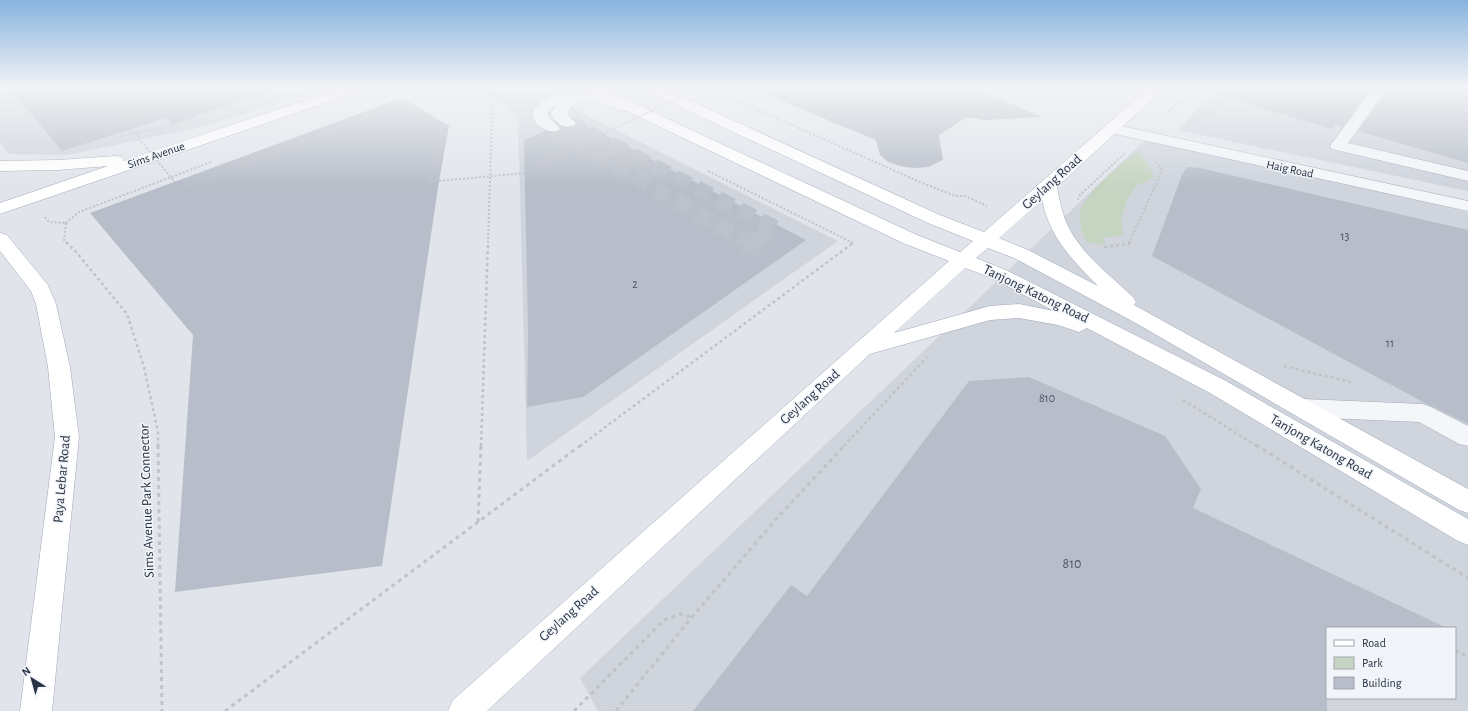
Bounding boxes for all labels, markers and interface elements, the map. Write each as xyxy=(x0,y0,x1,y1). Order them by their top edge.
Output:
street label: Sims Avenue xyxy=(126,140,186,170)
street label: Geylang Road xyxy=(1020,152,1084,212)
street label: Haig Road xyxy=(1265,158,1315,180)
house number: 13 xyxy=(1340,230,1350,242)
street label: Tanjong Katong Road xyxy=(981,262,1091,326)
house number: 2 xyxy=(632,278,638,290)
house number: 11 xyxy=(1386,337,1394,349)
street label: Geylang Road xyxy=(778,367,842,427)
house number: 810 xyxy=(1039,392,1055,404)
street label: Tanjong Katong Road xyxy=(1267,412,1375,482)
street label: Sims Avenue Park Connector xyxy=(137,423,157,578)
street label: Paya Lebar Road xyxy=(51,435,73,523)
house number: 810 xyxy=(1063,557,1081,571)
street label: Geylang Road xyxy=(537,584,601,644)
legend xyxy=(1326,627,1456,699)
text: Road xyxy=(1362,637,1386,649)
text: Park xyxy=(1362,657,1383,669)
north arrow xyxy=(12,659,52,699)
text: N xyxy=(20,665,33,678)
text: Building xyxy=(1362,677,1402,689)

